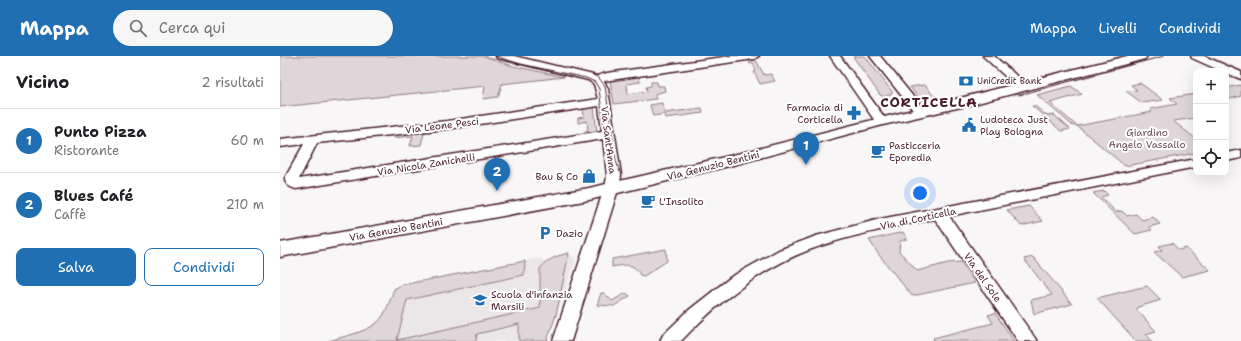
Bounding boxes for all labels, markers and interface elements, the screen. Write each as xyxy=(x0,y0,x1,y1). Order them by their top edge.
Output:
search box xyxy=(113,10,393,46)
text: Mappa xyxy=(20,16,89,41)
icon: search xyxy=(127,17,149,39)
text: Cerca qui xyxy=(159,18,225,38)
text: Mappa xyxy=(1030,19,1077,37)
text: Livelli xyxy=(1099,19,1137,37)
text: Condividi xyxy=(1159,19,1221,37)
map controls xyxy=(1193,68,1229,176)
button: + xyxy=(1193,68,1229,104)
text: Vicino xyxy=(16,71,69,93)
bank icon: UniCredit Bank xyxy=(958,73,974,89)
text: 2 risultati xyxy=(201,74,264,91)
place label: UniCredit Bank xyxy=(977,75,1041,87)
district label: CORTICELLA xyxy=(880,93,978,111)
place label: Farmacia di Corticella xyxy=(786,101,844,126)
button: − xyxy=(1193,104,1229,140)
street label: Via Sant'Anna xyxy=(598,105,619,175)
pharmacy icon: Farmacia di Corticella xyxy=(846,105,862,121)
place label: Ludoteca Just Play Bologna xyxy=(980,113,1048,138)
street label: Via Leone Pesci xyxy=(404,114,480,136)
public building icon: Ludoteca Just Play Bologna xyxy=(961,117,977,133)
text: Punto Pizza xyxy=(54,122,147,142)
park label: Giardino Angelo Vassallo xyxy=(1109,126,1185,151)
text: 1 xyxy=(26,132,32,149)
text: 60 m xyxy=(231,132,264,149)
pin: 1 xyxy=(793,132,819,165)
place label: Pasticceria Eporedia xyxy=(889,139,941,164)
button: locate xyxy=(1193,140,1229,176)
text: Ristorante xyxy=(54,142,119,159)
cafe icon: Pasticceria Eporedia xyxy=(870,143,886,159)
street label: Via Genuzio Bentini xyxy=(666,148,761,183)
street label: Via Nicola Zanichelli xyxy=(376,150,476,179)
pin: 2 xyxy=(484,158,510,191)
shop icon: Bau & Co xyxy=(581,168,597,184)
place label: Bau & Co xyxy=(535,170,578,183)
your location xyxy=(910,183,930,203)
text: Blues Café xyxy=(54,186,133,206)
cafe icon: L'Insolito xyxy=(640,193,656,209)
place label: L'Insolito xyxy=(659,195,704,208)
text: 2 xyxy=(24,196,34,213)
text: 210 m xyxy=(226,196,264,213)
street label: Via di Corticella xyxy=(879,204,958,233)
text: Caffè xyxy=(54,206,86,223)
street label: Via Genuzio Bentini xyxy=(348,215,444,244)
parking icon: Dazio xyxy=(537,225,553,241)
place label: Dazio xyxy=(556,227,583,240)
button: Salva xyxy=(16,248,136,286)
button: Condividi xyxy=(144,248,264,286)
street label: Via del Sole xyxy=(961,250,1005,305)
place label: Scuola d'infanzia Marsili xyxy=(491,288,573,313)
school or university icon: Scuola d'infanzia Marsili xyxy=(472,292,488,308)

